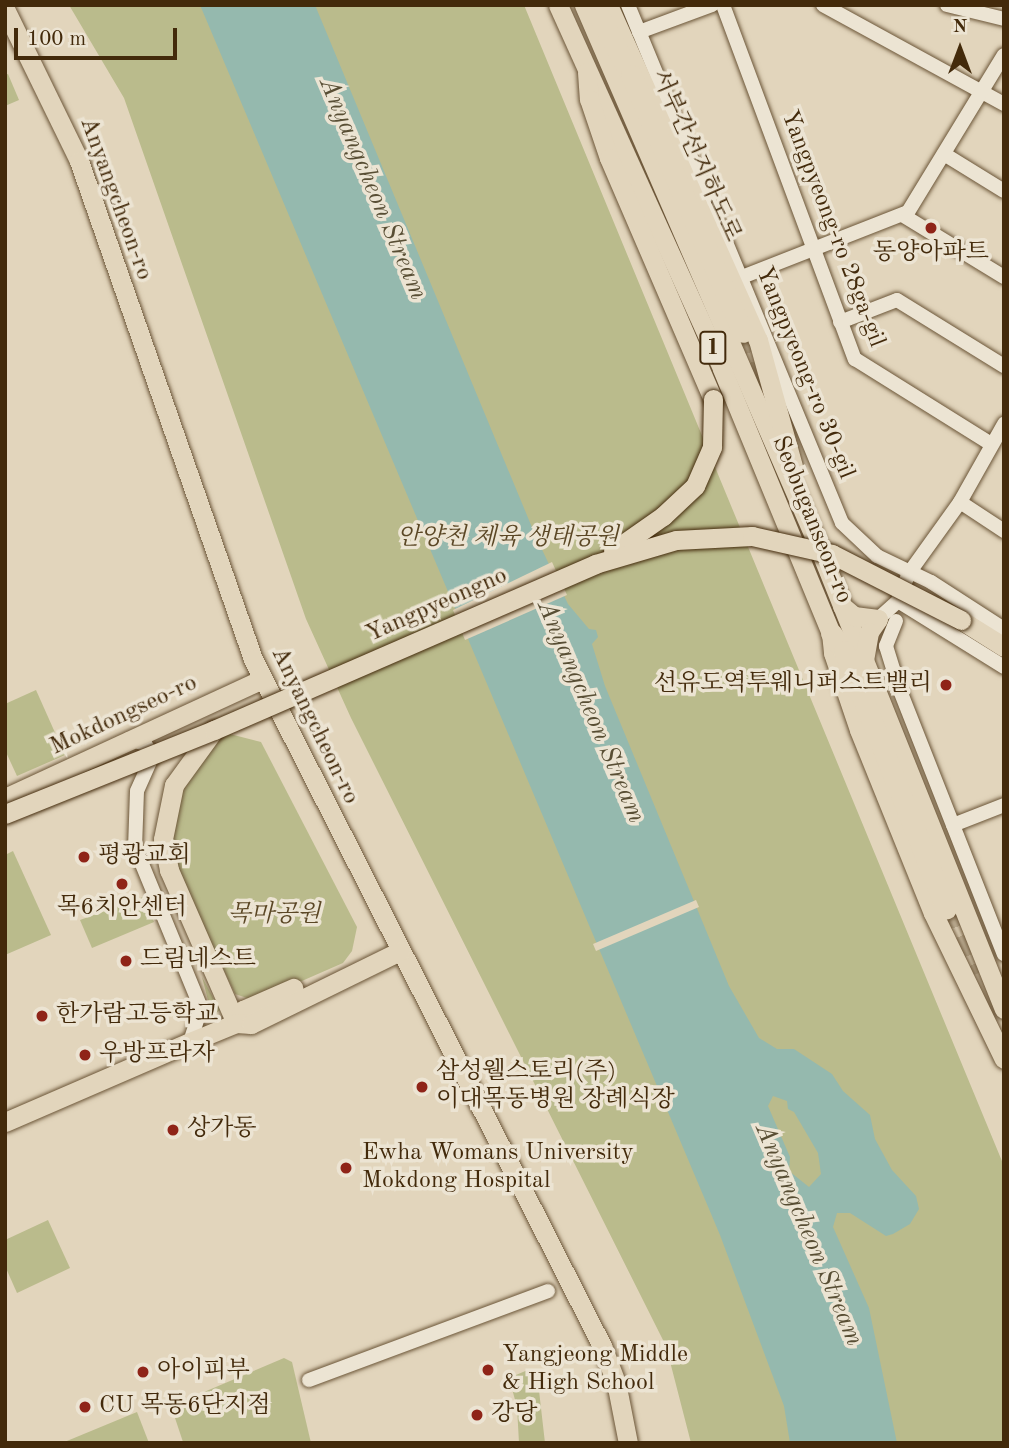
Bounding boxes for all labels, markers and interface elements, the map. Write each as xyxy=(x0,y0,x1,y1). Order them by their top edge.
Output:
scale bar xyxy=(18,14,180,58)
north arrow xyxy=(925,14,995,84)
text: N xyxy=(953,18,967,37)
text: 100 m xyxy=(27,29,86,50)
street label: 서부간선지하도로 xyxy=(644,65,746,247)
water label: Anyangcheon Stream xyxy=(311,73,433,305)
street label: Yangpyeong-ro 28ga-gil xyxy=(774,106,890,352)
street label: Anyangcheon-ro xyxy=(72,114,158,284)
marker: 동양아파트 xyxy=(923,220,939,236)
place label: 동양아파트 xyxy=(873,240,989,268)
street label: Yangpyeong-ro 30-gil xyxy=(748,263,860,483)
road number: 1 xyxy=(699,328,727,368)
street label: Seobuganseon-ro xyxy=(764,432,858,608)
park label: 안양천 체육 생태공원 xyxy=(397,525,619,553)
street label: Yangpyeongno xyxy=(362,562,512,650)
water label: Anyangcheon Stream xyxy=(529,596,651,828)
street label: Anyangcheon-ro xyxy=(264,643,364,809)
street label: Mokdongseo-ro xyxy=(46,669,202,763)
place label: 선유도역투웨니퍼스트밸리 xyxy=(654,671,932,699)
marker: 선유도역투웨니퍼스트밸리 xyxy=(938,677,954,693)
place label: 평광교회 xyxy=(98,843,191,871)
marker: 평광교회 xyxy=(76,849,92,865)
marker: 목6치안센터 xyxy=(114,876,130,892)
place label: 목6치안센터 xyxy=(57,895,187,923)
park label: 목마공원 xyxy=(228,902,320,930)
place label: 드림네스트 xyxy=(140,947,256,975)
marker: 드림네스트 xyxy=(118,953,134,969)
place label: 한가람고등학교 xyxy=(56,1002,218,1030)
marker: 한가람고등학교 xyxy=(34,1008,50,1024)
place label: 우방프라자 xyxy=(99,1041,215,1069)
marker: 우방프라자 xyxy=(77,1047,93,1063)
place label: 삼성웰스토리(주) 이대목동병원 장례식장 xyxy=(436,1059,675,1115)
marker: 삼성웰스토리(주) 이대목동병원 장례식장 xyxy=(414,1079,430,1095)
place label: 상가동 xyxy=(187,1116,257,1144)
water label: Anyangcheon Stream xyxy=(747,1119,869,1351)
marker: 상가동 xyxy=(165,1122,181,1138)
place label: Ewha Womans University Mokdong Hospital xyxy=(362,1140,634,1196)
marker: Ewha Womans University Mokdong Hospital xyxy=(336,1158,356,1178)
place label: Yangjeong Middle & High School xyxy=(502,1342,688,1398)
place label: 아이피부 xyxy=(157,1358,250,1386)
marker: Yangjeong Middle & High School xyxy=(480,1362,496,1378)
marker: 아이피부 xyxy=(135,1364,151,1380)
place label: CU 목동6단지점 xyxy=(99,1393,270,1421)
marker: CU 목동6단지점 xyxy=(77,1399,93,1415)
place label: 강당 xyxy=(491,1401,537,1429)
marker: 강당 xyxy=(469,1407,485,1423)

